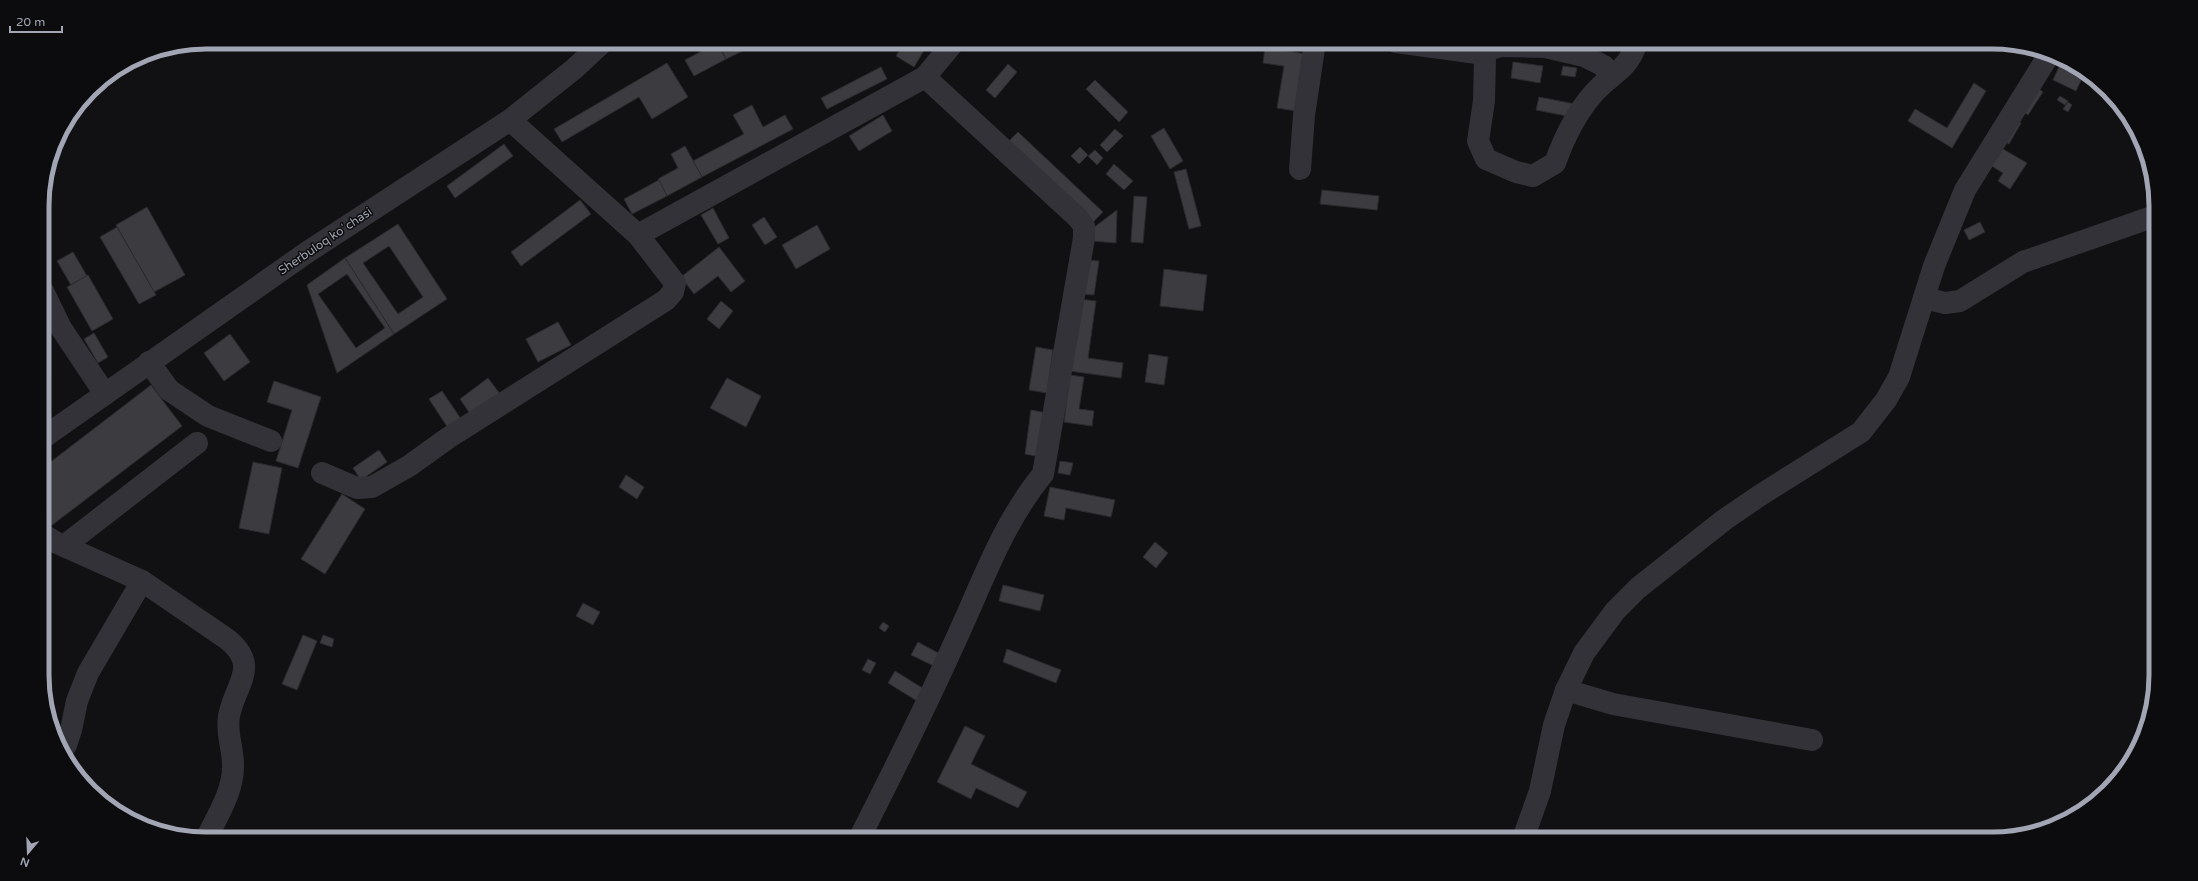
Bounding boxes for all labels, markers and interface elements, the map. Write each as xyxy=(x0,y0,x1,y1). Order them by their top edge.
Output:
scale bar xyxy=(10,8,62,34)
text: 20 m xyxy=(16,15,45,29)
street label: Sherbuloq koʻchasi xyxy=(276,205,374,277)
north arrow xyxy=(8,833,48,873)
text: N xyxy=(19,854,31,870)

